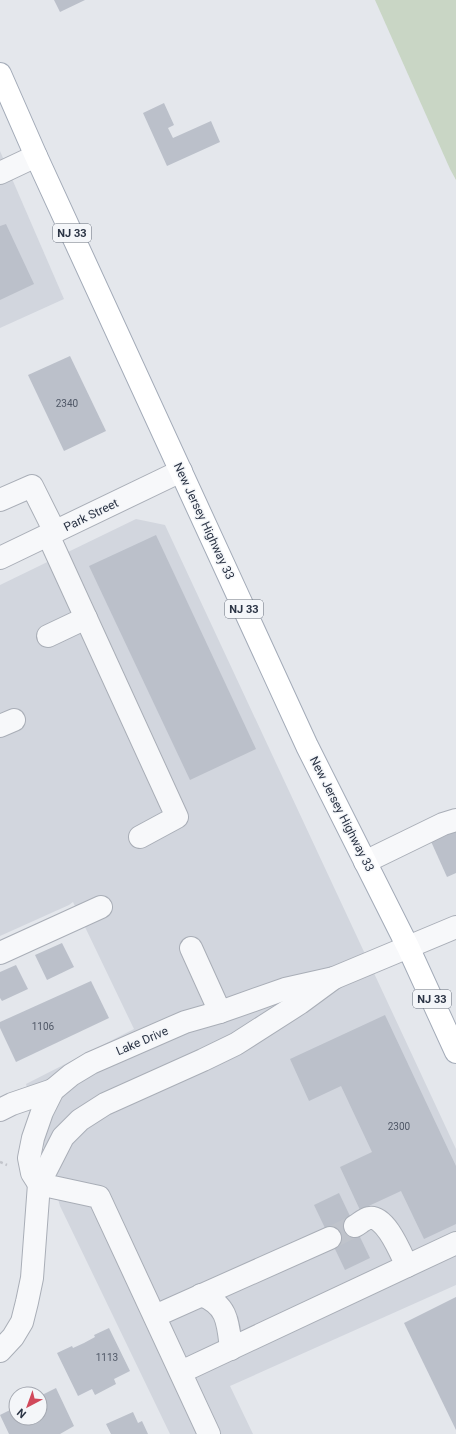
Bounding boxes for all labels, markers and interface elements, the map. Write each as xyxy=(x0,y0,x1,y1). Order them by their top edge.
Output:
road number: NJ 33 xyxy=(53,224,91,242)
house number: 2340 xyxy=(56,398,79,409)
street label: New Jersey Highway 33 xyxy=(171,460,237,582)
street label: Park Street xyxy=(61,496,121,534)
road number: NJ 33 xyxy=(225,600,263,618)
street label: New Jersey Highway 33 xyxy=(307,754,377,874)
road number: NJ 33 xyxy=(413,990,451,1008)
house number: 1106 xyxy=(32,1021,55,1032)
street label: Lake Drive xyxy=(114,1024,170,1058)
house number: 2300 xyxy=(388,1121,411,1132)
house number: 1113 xyxy=(96,1352,118,1363)
north arrow xyxy=(8,1386,48,1426)
text: N xyxy=(14,1406,29,1421)

